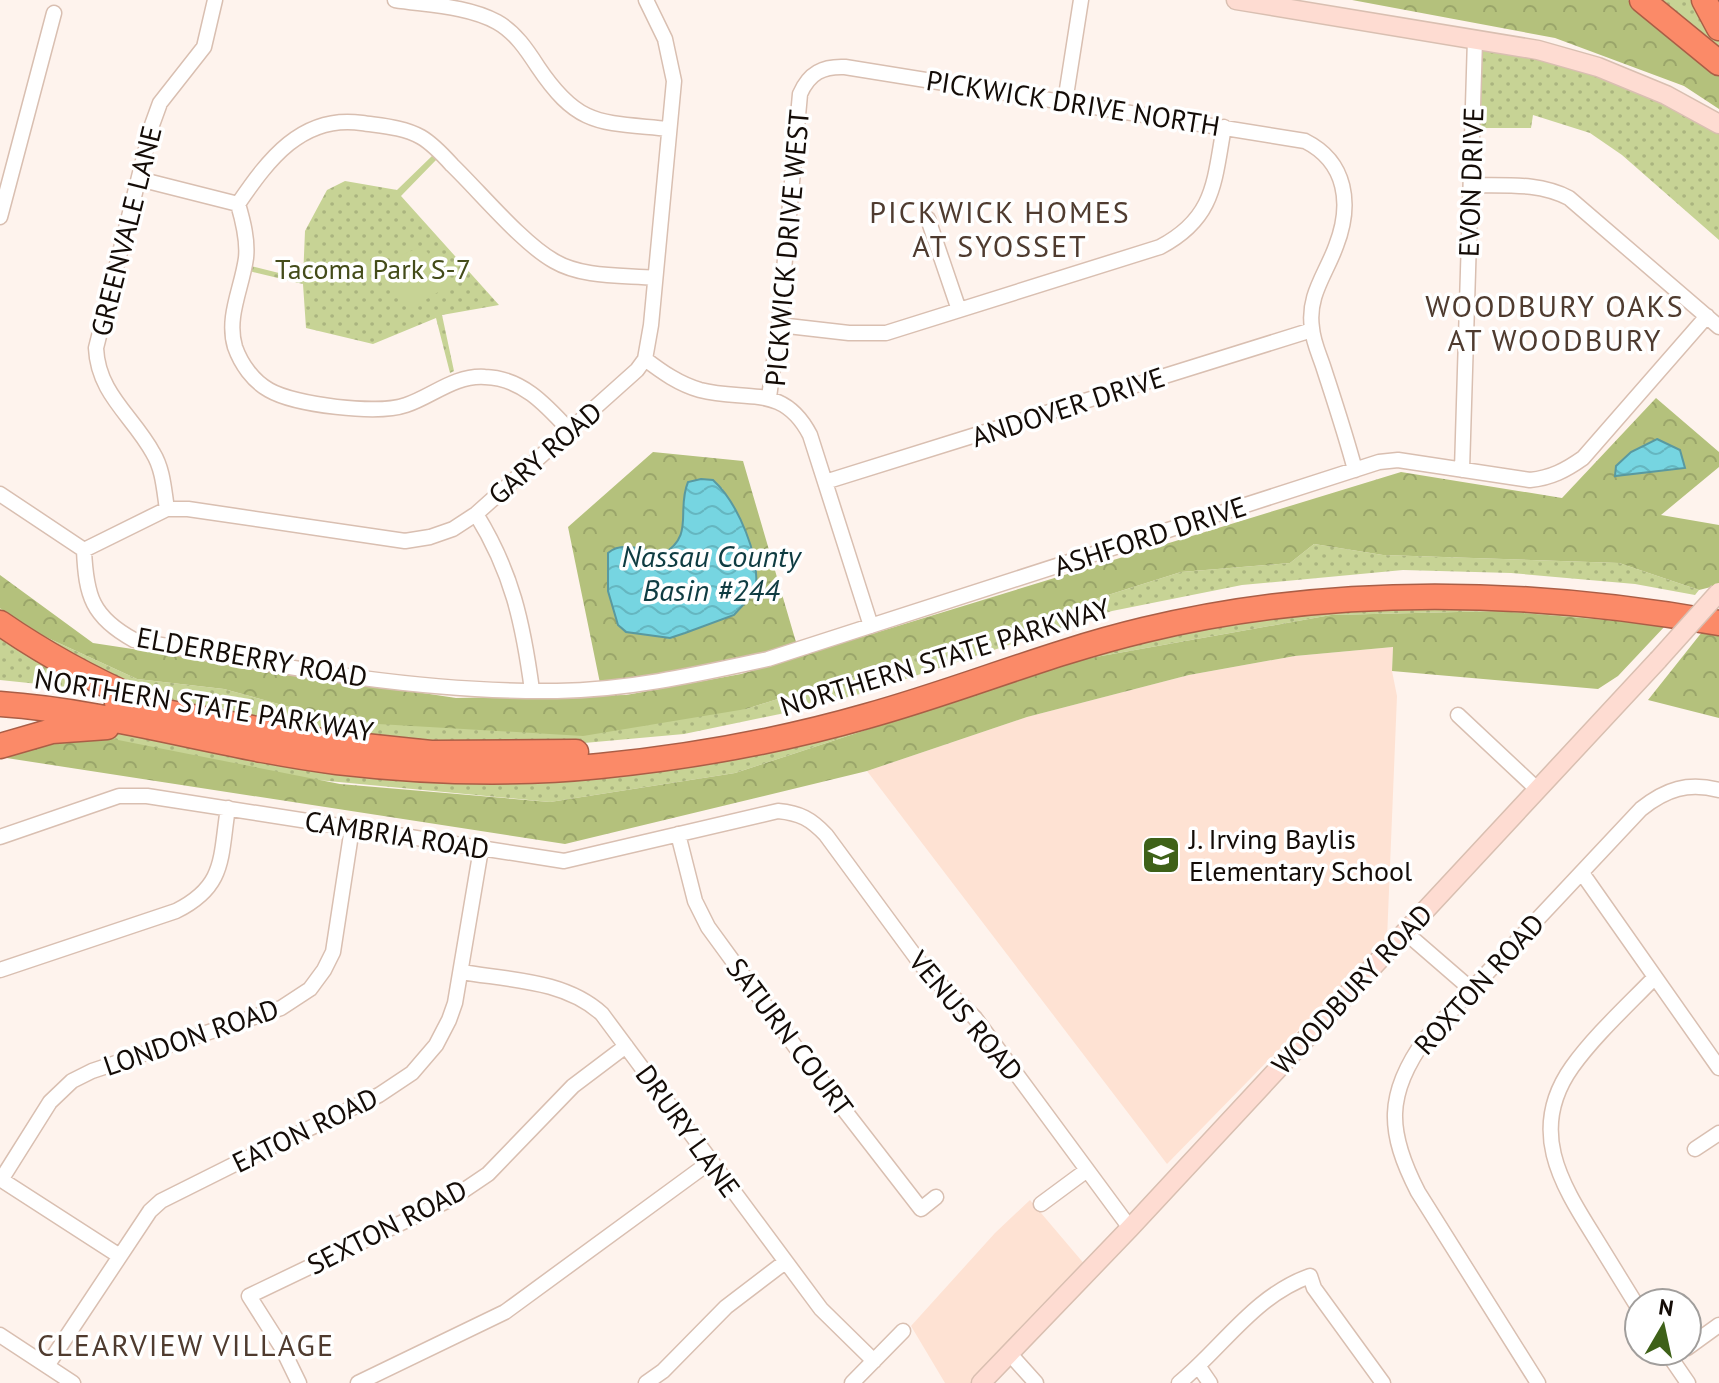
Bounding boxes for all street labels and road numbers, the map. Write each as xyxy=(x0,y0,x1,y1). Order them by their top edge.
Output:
street label: PICKWICK DRIVE NORTH xyxy=(924,61,1223,144)
street label: EVON DRIVE xyxy=(1449,107,1492,257)
street label: PICKWICK DRIVE WEST xyxy=(756,108,817,388)
street label: GREENVALE LANE xyxy=(81,122,170,340)
street label: ANDOVER DRIVE xyxy=(967,358,1169,455)
street label: GARY ROAD xyxy=(480,393,609,512)
street label: ASHFORD DRIVE xyxy=(1049,487,1251,584)
street label: NORTHERN STATE PARKWAY xyxy=(775,589,1115,724)
street label: ELDERBERRY ROAD xyxy=(134,618,370,695)
street label: NORTHERN STATE PARKWAY xyxy=(32,659,377,750)
street label: CAMBRIA ROAD xyxy=(302,802,492,867)
street label: WOODBURY ROAD xyxy=(1263,896,1440,1082)
street label: ROXTON ROAD xyxy=(1405,905,1552,1062)
street label: VENUS ROAD xyxy=(900,942,1032,1088)
street label: SATURN COURT xyxy=(719,950,862,1124)
street label: LONDON ROAD xyxy=(98,989,283,1084)
street label: DRURY LANE xyxy=(628,1057,749,1204)
street label: EATON ROAD xyxy=(226,1078,384,1181)
street label: SEXTON ROAD xyxy=(301,1170,473,1283)

